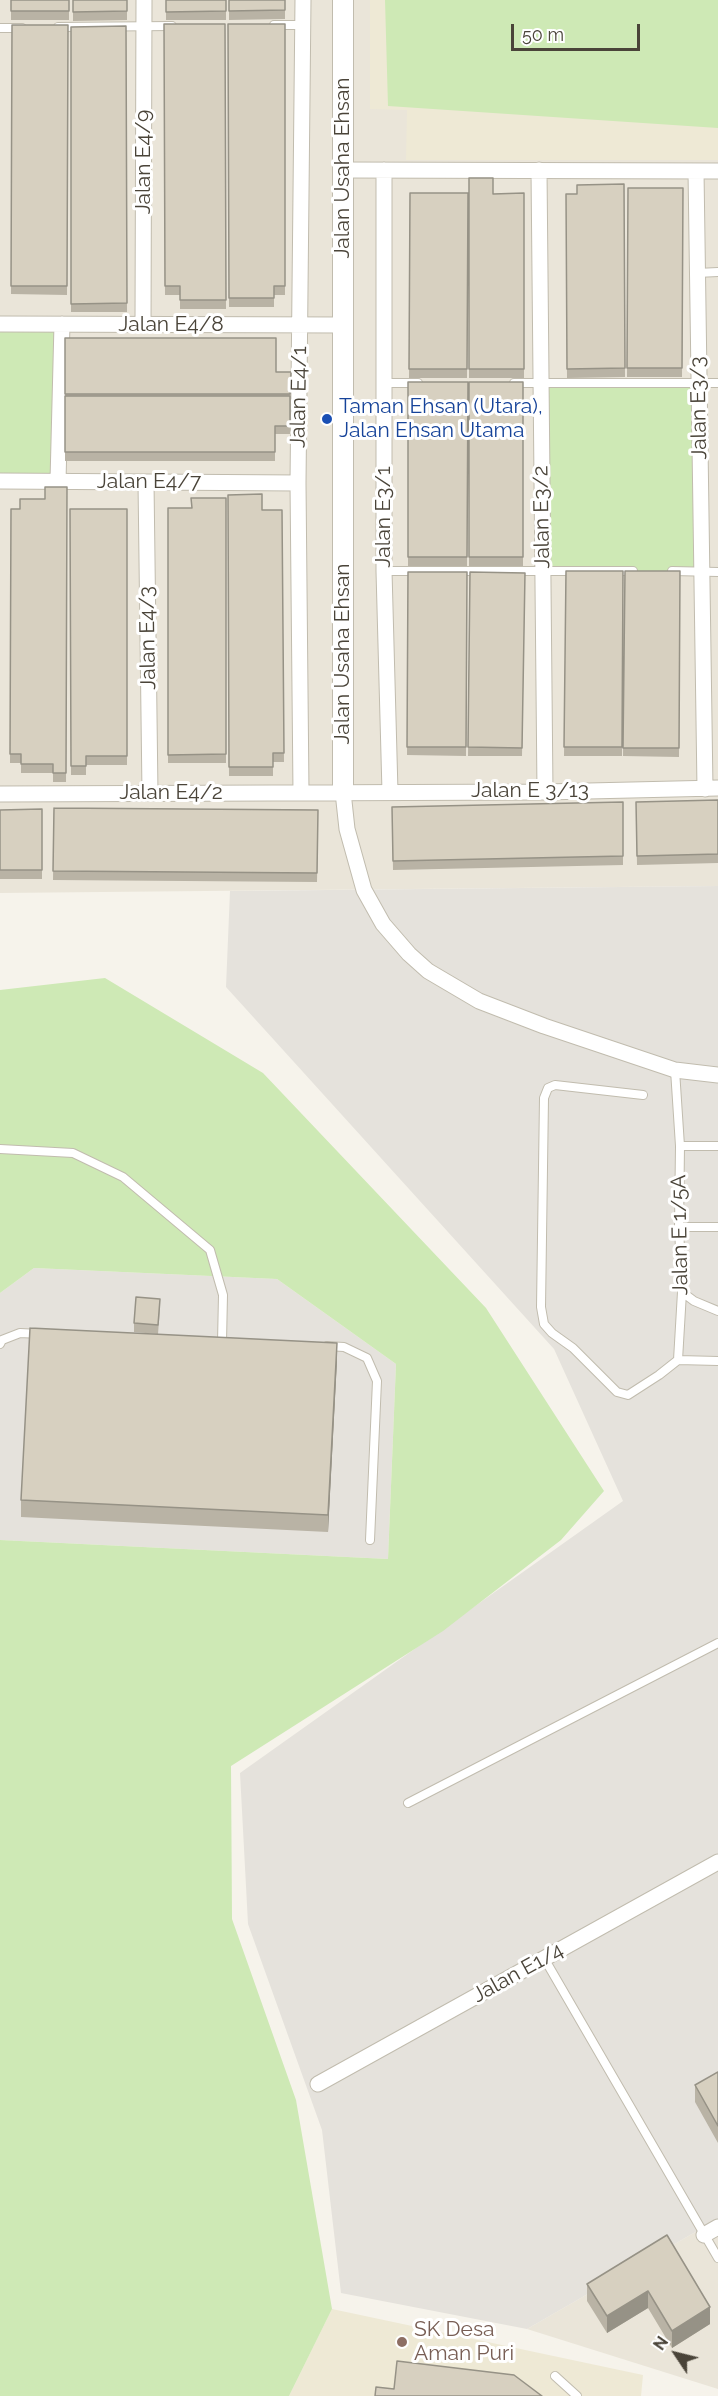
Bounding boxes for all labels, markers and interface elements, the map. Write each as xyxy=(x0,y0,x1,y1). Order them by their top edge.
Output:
scale bar xyxy=(514,12,643,50)
text: 50 m xyxy=(522,24,564,45)
street label: Jalan Usaha Ehsan xyxy=(330,77,356,259)
street label: Jalan E4/9 xyxy=(131,110,157,214)
street label: Jalan E4/8 xyxy=(118,312,224,338)
street label: Jalan E4/1 xyxy=(286,346,312,448)
street label: Jalan E3/3 xyxy=(685,356,713,460)
place label: Taman Ehsan (Utara), Jalan Ehsan Utama xyxy=(339,394,543,444)
marker: Taman Ehsan (Utara), Jalan Ehsan Utama xyxy=(320,412,334,426)
street label: Jalan E3/2 xyxy=(529,465,555,569)
street label: Jalan E3/1 xyxy=(371,466,397,568)
street label: Jalan E4/7 xyxy=(97,469,201,495)
street label: Jalan Usaha Ehsan xyxy=(330,563,356,745)
street label: Jalan E4/3 xyxy=(134,586,162,690)
street label: Jalan E 3/13 xyxy=(471,778,589,804)
street label: Jalan E4/2 xyxy=(119,780,223,806)
street label: Jalan E 1/5A xyxy=(666,1174,694,1296)
street label: Jalan E1/4 xyxy=(468,1938,568,2008)
place label: SK Desa Aman Puri xyxy=(414,2317,514,2367)
north arrow xyxy=(646,2324,706,2384)
text: N xyxy=(650,2333,672,2354)
marker: SK Desa Aman Puri xyxy=(395,2335,409,2349)

